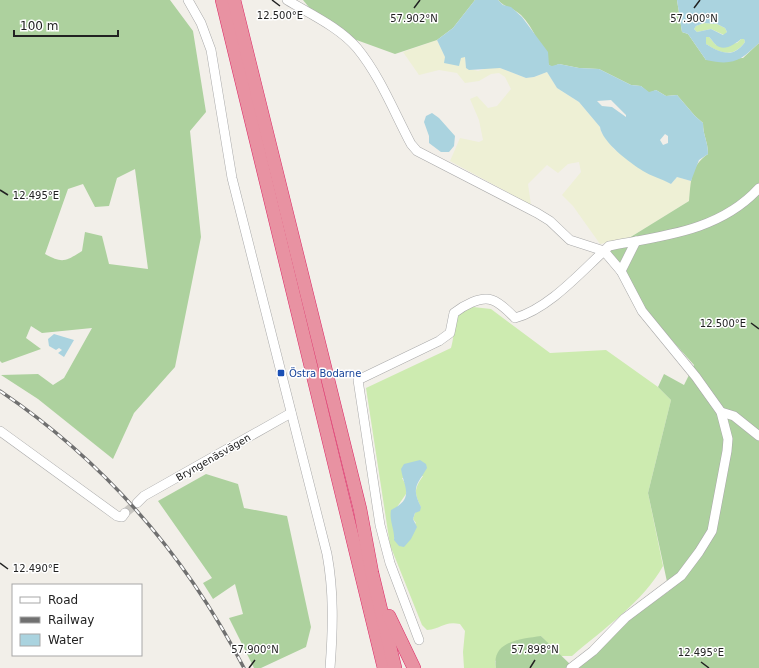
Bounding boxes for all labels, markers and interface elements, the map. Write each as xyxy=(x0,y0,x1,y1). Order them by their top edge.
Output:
text: 12.500°E xyxy=(257,10,303,21)
scale bar xyxy=(14,12,118,38)
text: 57.902°N xyxy=(390,13,438,24)
text: 57.900°N xyxy=(670,13,718,24)
text: 100 m xyxy=(20,19,58,33)
text: 12.495°E xyxy=(13,190,59,201)
text: 12.500°E xyxy=(700,318,746,329)
place label: Östra Bodarne xyxy=(289,367,361,379)
marker: Östra Bodarne xyxy=(276,368,286,378)
street label: Bryngenäsvägen xyxy=(174,432,253,483)
text: 12.490°E xyxy=(13,563,59,574)
legend xyxy=(12,584,142,656)
text: Road xyxy=(48,593,78,607)
text: Railway xyxy=(48,613,94,627)
text: Water xyxy=(48,633,84,647)
text: 57.900°N xyxy=(231,644,279,655)
text: 57.898°N xyxy=(511,644,559,655)
text: 12.495°E xyxy=(678,647,724,658)

